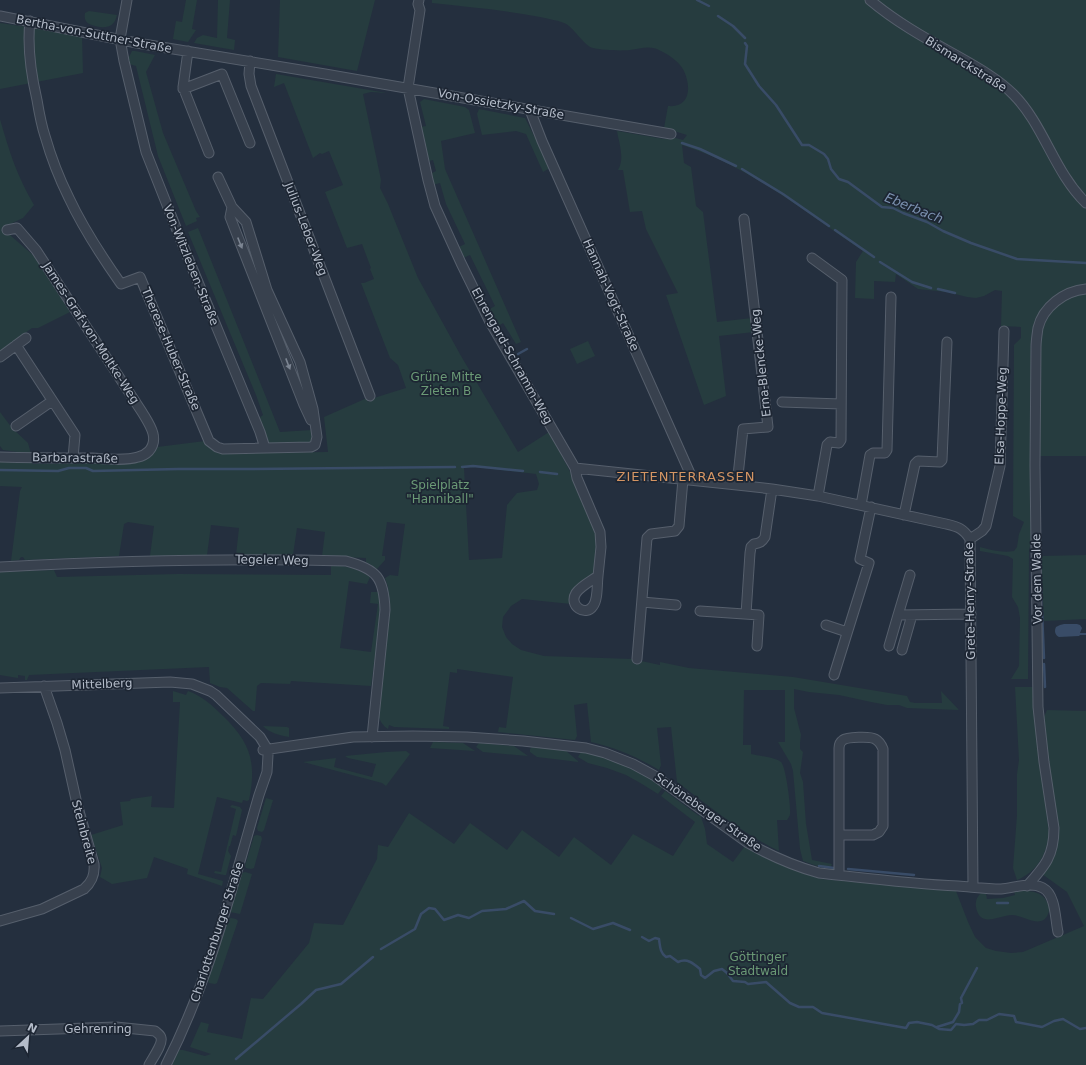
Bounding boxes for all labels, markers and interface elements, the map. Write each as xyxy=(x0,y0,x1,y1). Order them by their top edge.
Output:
street label: Bertha-von-Suttner-Straße xyxy=(15,12,173,56)
street label: Bismarckstraße xyxy=(923,33,1009,95)
street label: Von-Ossietzky-Straße xyxy=(437,86,565,122)
street label: Julius-Leber-Weg xyxy=(281,179,330,278)
water label: Eberbach xyxy=(883,190,945,226)
street label: Von-Witzleben-Straße xyxy=(160,202,222,328)
street label: Hannah-Vogt-Straße xyxy=(580,237,642,353)
one-way arrow xyxy=(238,238,244,250)
street label: James-Graf-von-Moltke-Weg xyxy=(39,259,142,406)
street label: Therese-Huber-Straße xyxy=(138,285,203,412)
street label: Ehrengard-Schramm-Weg xyxy=(469,285,555,427)
street label: Erna-Blencke-Weg xyxy=(748,308,774,418)
one-way arrow xyxy=(285,359,291,371)
street label: Elsa-Hoppe-Weg xyxy=(992,367,1010,465)
park label: Grüne Mitte Zieten B xyxy=(410,370,482,398)
street label: Barbarastraße xyxy=(32,450,118,466)
district label: ZIETENTERRASSEN xyxy=(617,469,755,484)
park label: Spielplatz "Hanniball" xyxy=(406,478,474,506)
street label: Vor dem Walde xyxy=(1029,534,1045,624)
street label: Grete-Henry-Straße xyxy=(962,542,978,660)
street label: Tegeler Weg xyxy=(234,552,309,568)
street label: Mittelberg xyxy=(71,676,133,692)
street label: Schöneberger Straße xyxy=(652,770,764,854)
street label: Steinbreite xyxy=(69,798,99,866)
street label: Charlottenburger Straße xyxy=(188,860,246,1004)
park label: Göttinger Stadtwald xyxy=(728,950,788,978)
north arrow xyxy=(8,1017,48,1057)
text: N xyxy=(25,1021,39,1036)
street label: Gehrenring xyxy=(64,1022,132,1036)

